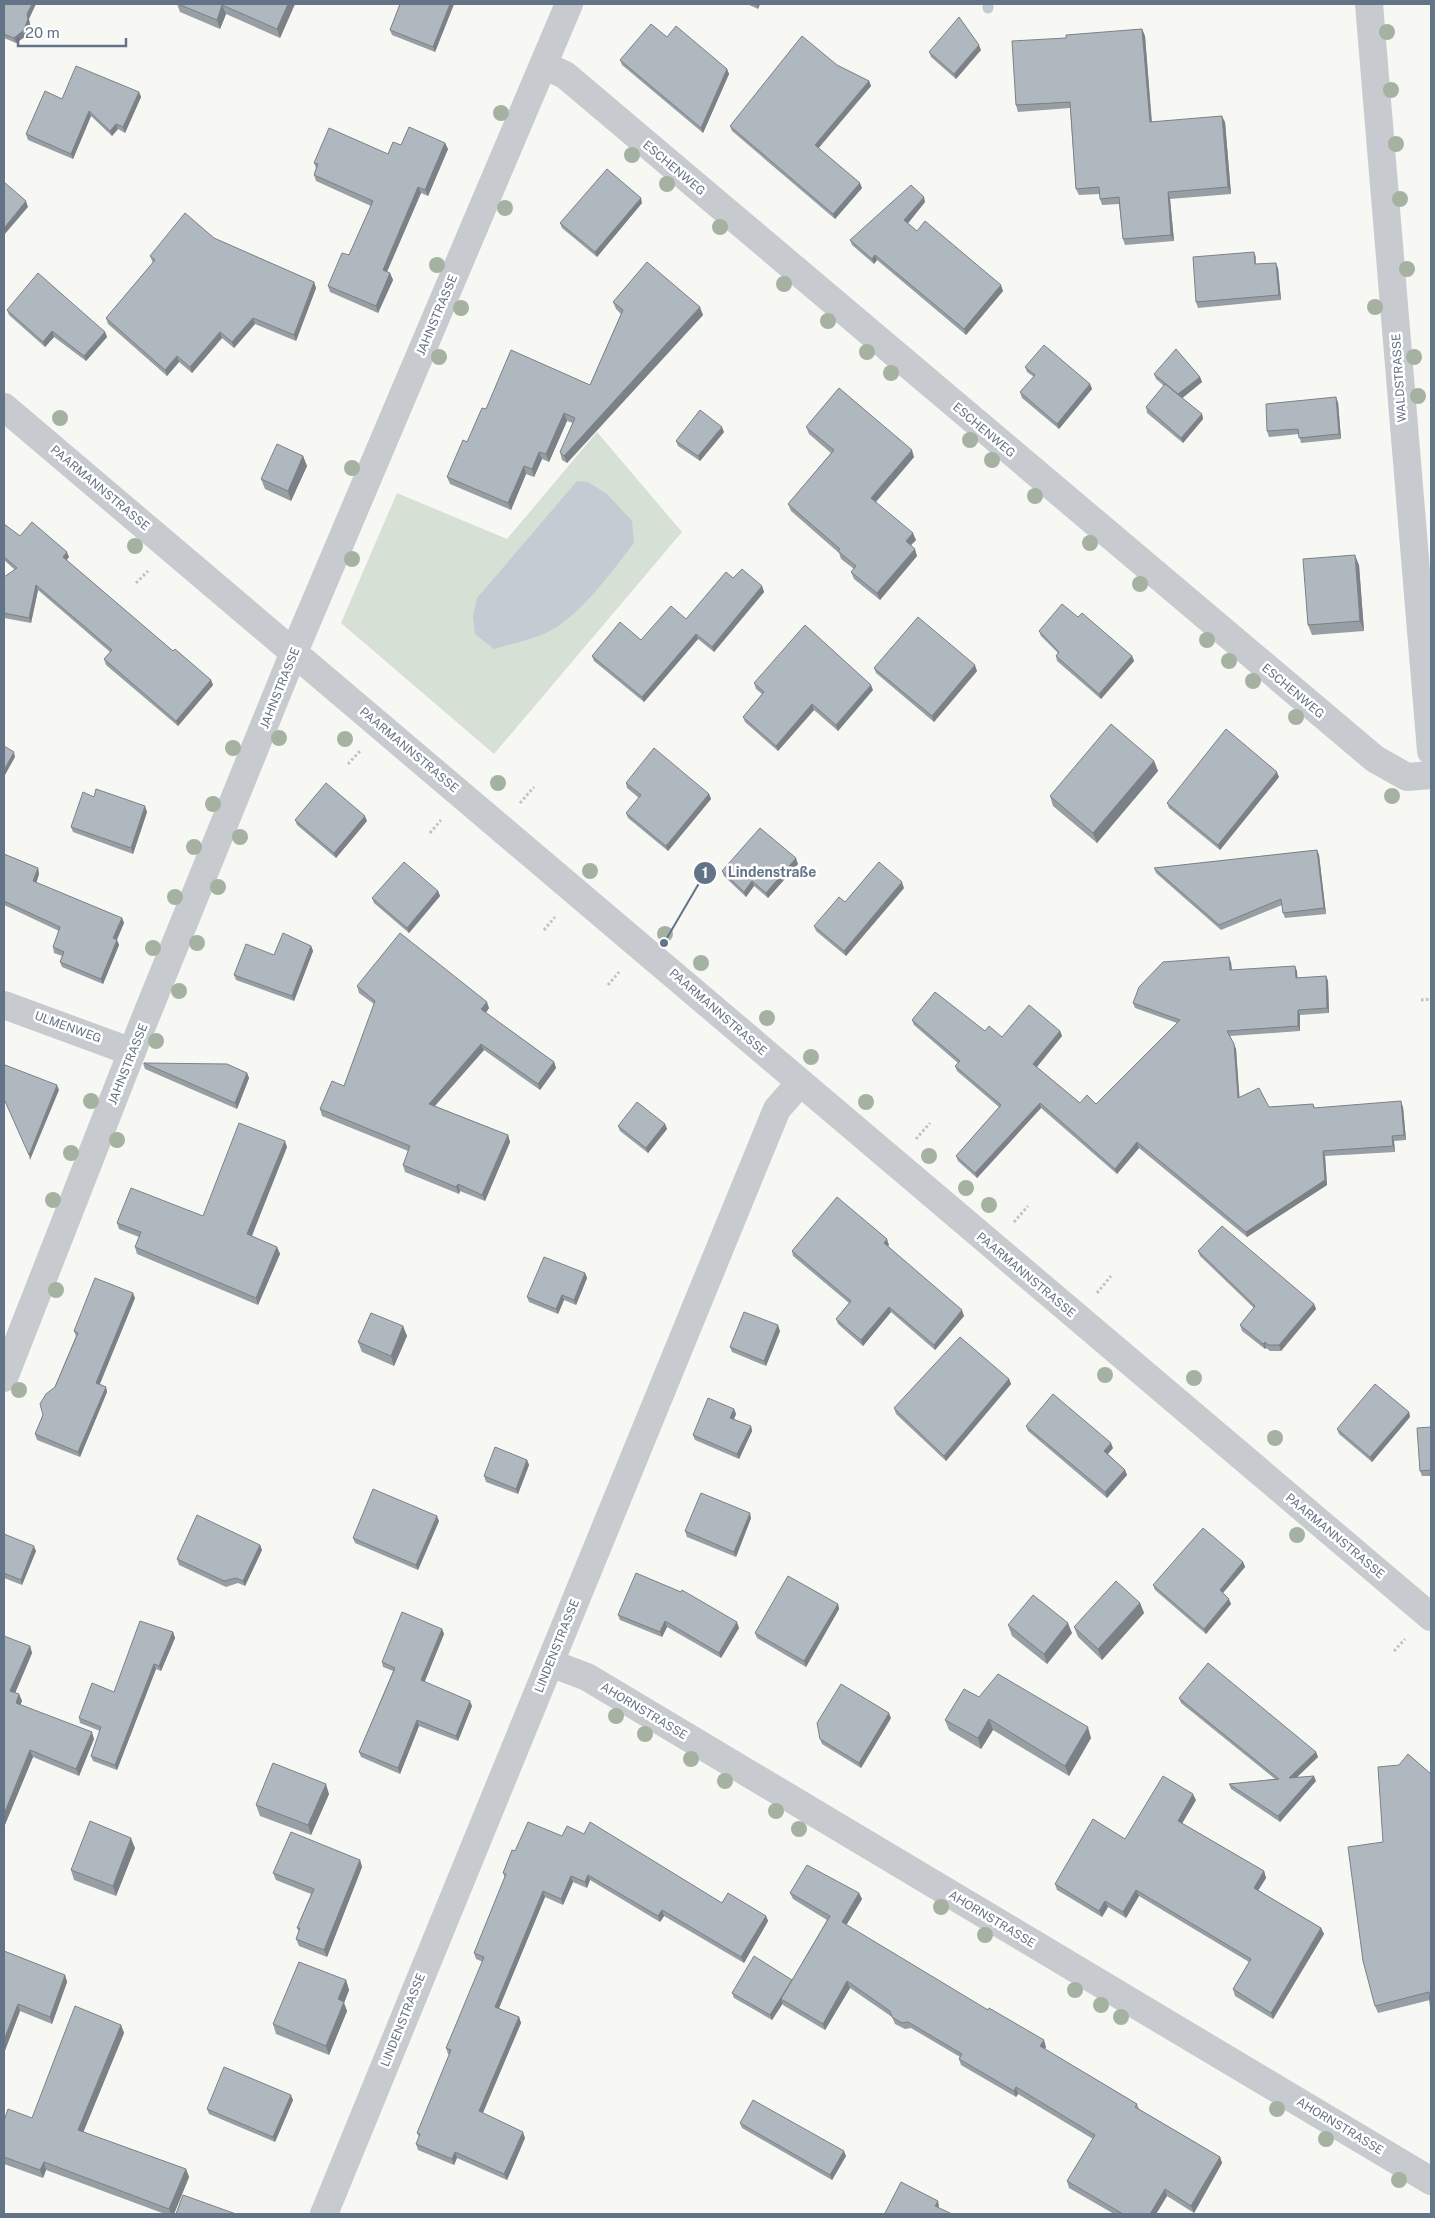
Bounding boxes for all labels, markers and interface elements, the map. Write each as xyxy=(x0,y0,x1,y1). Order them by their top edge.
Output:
scale bar xyxy=(18,15,125,47)
text: 20 m xyxy=(25,24,60,41)
street label: ESCHENWEG xyxy=(640,138,708,198)
street label: JAHNSTRASSE xyxy=(414,273,460,357)
street label: WALDSTRASSE xyxy=(1389,333,1409,423)
street label: ESCHENWEG xyxy=(950,400,1018,460)
street label: PAARMANNSTRASSE xyxy=(48,443,152,533)
street label: JAHNSTRASSE xyxy=(257,645,303,731)
street label: ESCHENWEG xyxy=(1259,661,1327,721)
street label: PAARMANNSTRASSE xyxy=(357,705,461,795)
callout: Lindenstraße xyxy=(693,858,826,887)
text: 1 xyxy=(702,864,708,881)
text: Lindenstraße xyxy=(728,864,816,880)
street label: PAARMANNSTRASSE xyxy=(666,966,770,1058)
street label: ULMENWEG xyxy=(33,1008,103,1046)
street label: JAHNSTRASSE xyxy=(105,1021,151,1107)
street label: PAARMANNSTRASSE xyxy=(974,1230,1078,1320)
street label: PAARMANNSTRASSE xyxy=(1283,1491,1387,1581)
street label: LINDENSTRASSE xyxy=(532,1597,582,1695)
street label: AHORNSTRASSE xyxy=(598,1680,690,1742)
street label: AHORNSTRASSE xyxy=(946,1888,1038,1950)
street label: LINDENSTRASSE xyxy=(378,1971,428,2069)
street label: AHORNSTRASSE xyxy=(1294,2095,1386,2157)

